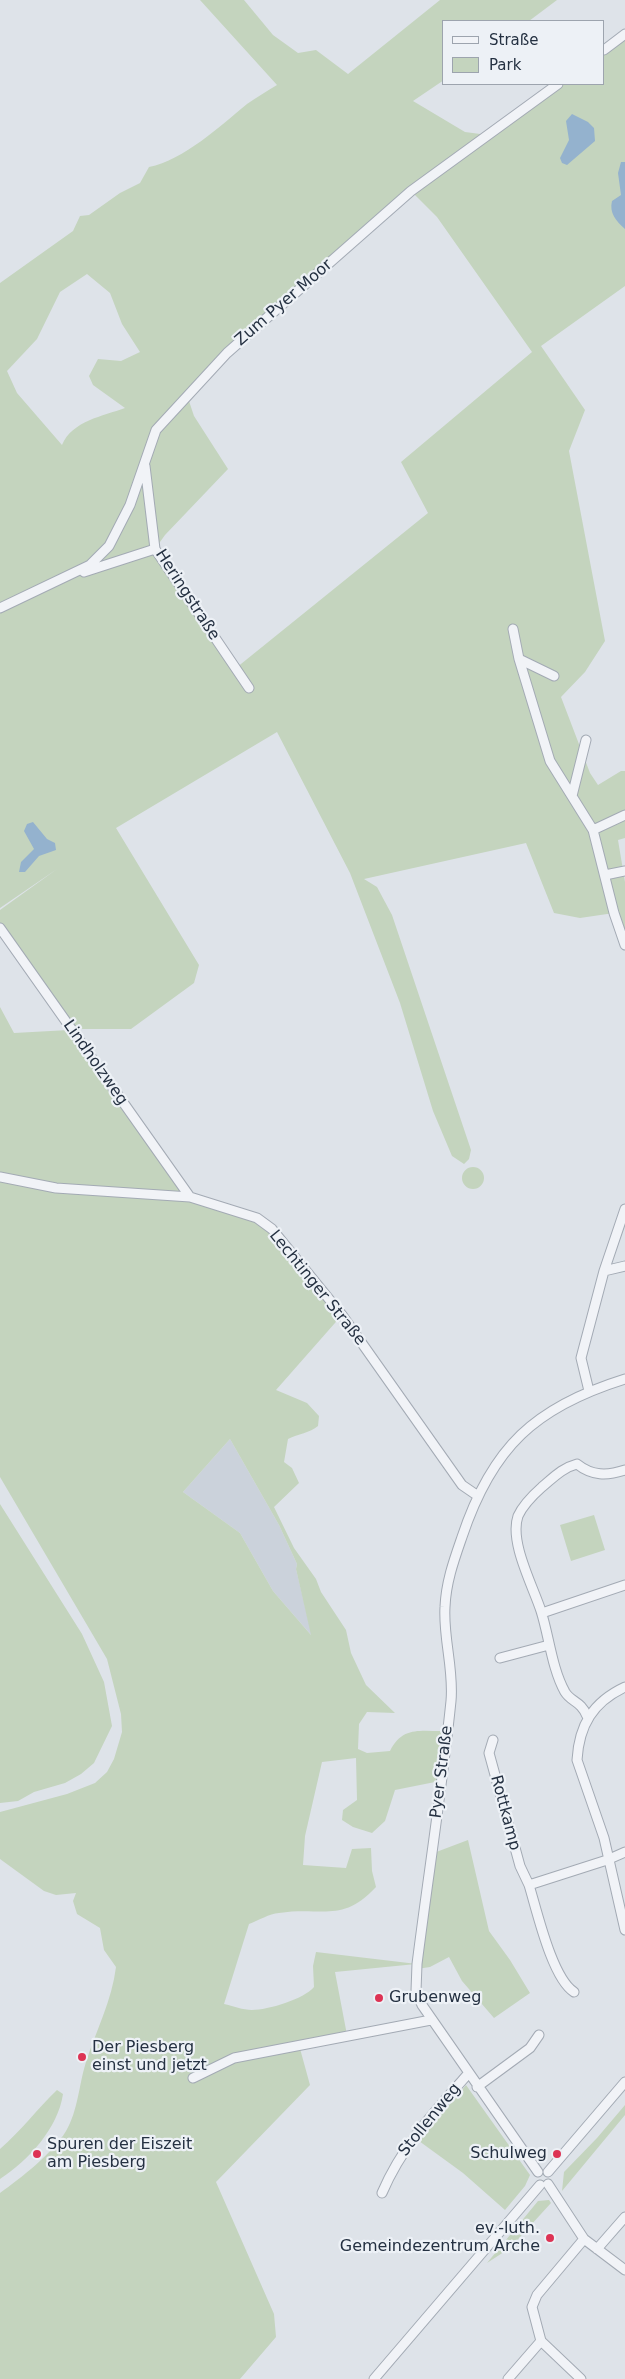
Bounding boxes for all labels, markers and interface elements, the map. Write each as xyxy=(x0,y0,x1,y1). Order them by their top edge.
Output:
legend xyxy=(442,20,605,85)
text: Straße xyxy=(489,31,538,49)
text: Park xyxy=(489,56,521,74)
street label: Zum Pyer Moor xyxy=(232,256,336,350)
street label: Heringstraße xyxy=(151,546,223,644)
street label: Lindholzweg xyxy=(59,1017,131,1109)
street label: Lechtinger Straße xyxy=(265,1227,369,1349)
street label: Pyer Straße xyxy=(427,1724,457,1820)
street label: Rottkamp xyxy=(486,1773,524,1853)
place label: Grubenweg xyxy=(389,1988,481,2008)
marker: Grubenweg xyxy=(373,1992,385,2004)
place label: Der Piesberg einst und jetzt xyxy=(92,2038,207,2076)
marker: Der Piesberg einst und jetzt xyxy=(76,2051,88,2063)
street label: Stollenweg xyxy=(395,2080,465,2160)
place label: Spuren der Eiszeit am Piesberg xyxy=(47,2135,192,2173)
place label: Schulweg xyxy=(470,2144,547,2164)
marker: Spuren der Eiszeit am Piesberg xyxy=(31,2148,43,2160)
marker: Schulweg xyxy=(551,2148,563,2160)
place label: ev.-luth. Gemeindezentrum Arche xyxy=(340,2219,540,2257)
marker: ev.-luth. Gemeindezentrum Arche xyxy=(544,2232,556,2244)

